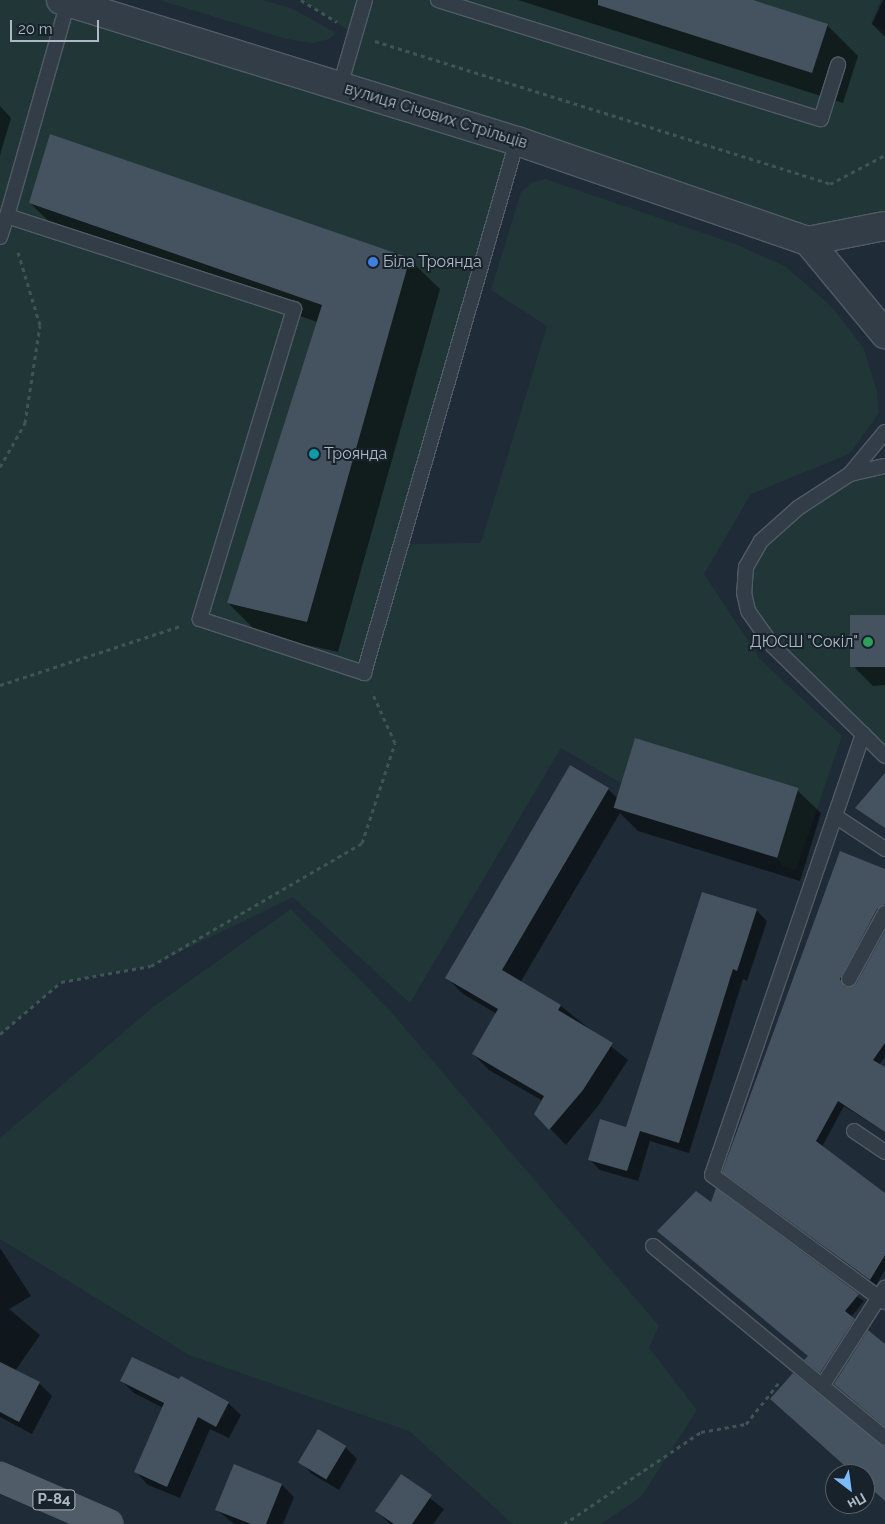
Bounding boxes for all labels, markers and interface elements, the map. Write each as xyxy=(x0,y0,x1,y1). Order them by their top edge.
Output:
scale bar xyxy=(12,10,101,42)
text: 20 m xyxy=(18,20,53,38)
street label: вулиця Січових Стрільців xyxy=(342,79,530,153)
place label: Біла Троянда xyxy=(383,252,482,272)
marker: Біла Троянда xyxy=(367,256,379,268)
place label: Троянда xyxy=(324,444,387,464)
marker: Троянда xyxy=(308,448,320,460)
place label: ДЮСШ "Сокіл" xyxy=(749,632,858,652)
marker: ДЮСШ "Сокіл" xyxy=(862,636,874,648)
north arrow xyxy=(825,1464,875,1514)
road number: Р-84 xyxy=(32,1488,76,1512)
text: Пн xyxy=(845,1490,869,1513)

